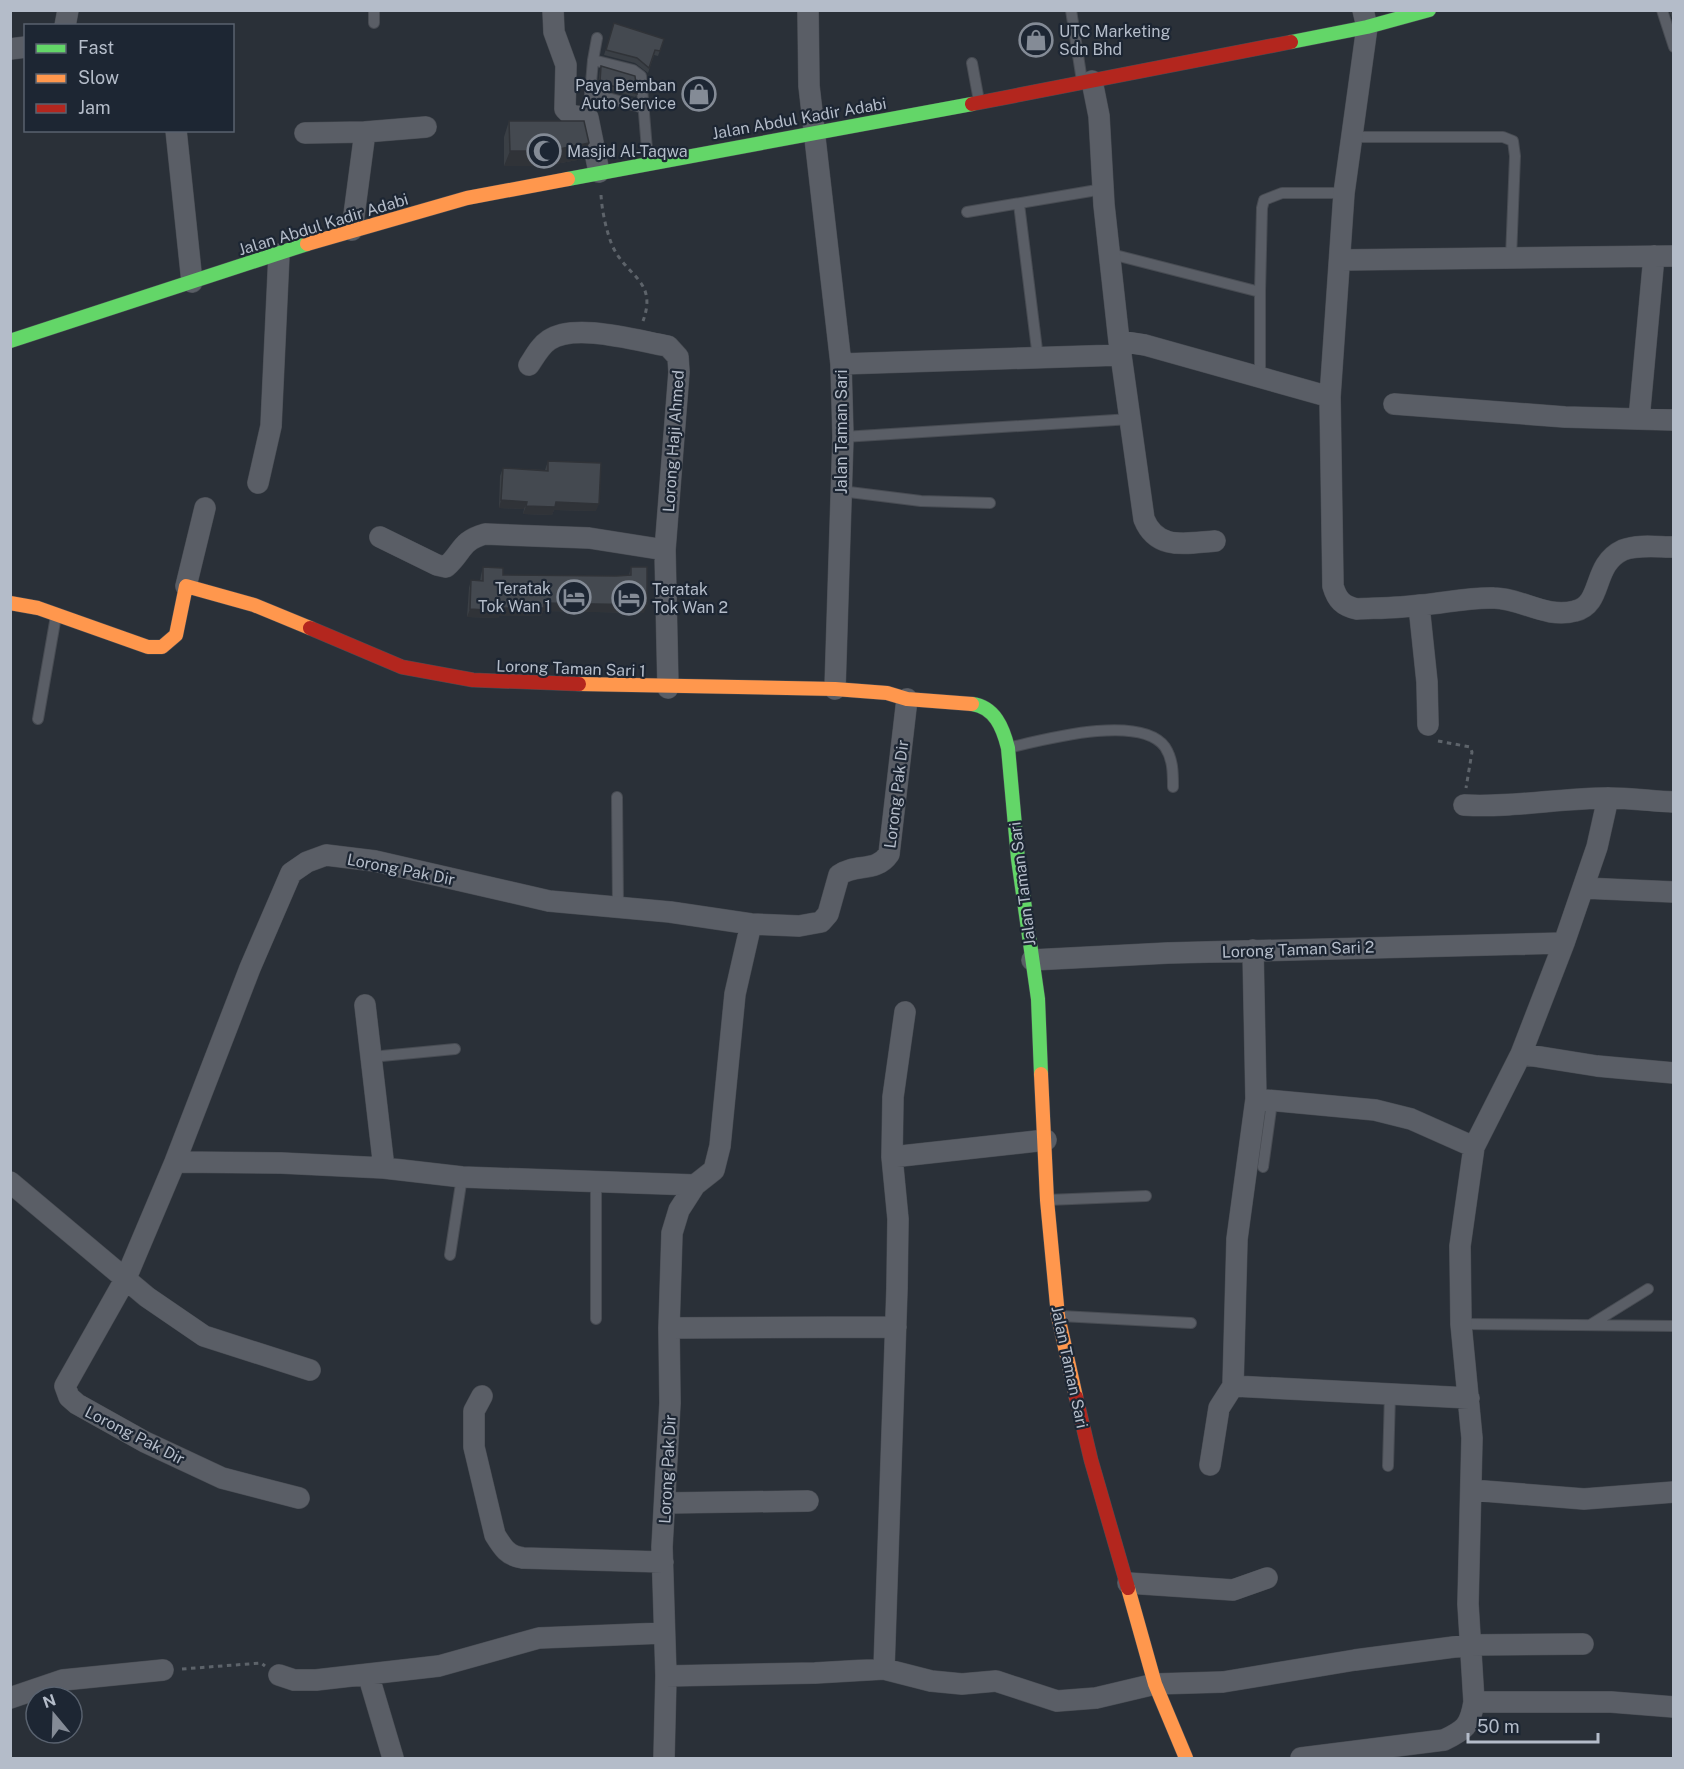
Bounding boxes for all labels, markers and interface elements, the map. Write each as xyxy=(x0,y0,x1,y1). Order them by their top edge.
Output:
shop icon: UTC Marketing Sdn Bhd xyxy=(1018,22,1054,58)
place label: UTC Marketing Sdn Bhd xyxy=(1059,22,1171,59)
legend xyxy=(24,24,234,132)
text: Fast xyxy=(78,37,114,58)
text: Slow xyxy=(78,67,119,88)
place label: Paya Bemban Auto Service xyxy=(575,76,676,113)
shop icon: Paya Bemban Auto Service xyxy=(681,76,717,112)
street label: Jalan Abdul Kadir Adabi xyxy=(710,94,888,143)
text: Jam xyxy=(78,97,111,118)
mosque icon: Masjid Al-Taqwa xyxy=(526,133,562,169)
place label: Masjid Al-Taqwa xyxy=(567,142,688,161)
street label: Jalan Abdul Kadir Adabi xyxy=(236,190,411,259)
street label: Lorong Haji Ahmed xyxy=(659,369,688,513)
street label: Jalan Taman Sari xyxy=(832,370,851,494)
place label: Teratak Tok Wan 1 xyxy=(478,579,551,616)
hotel icon: Teratak Tok Wan 1 xyxy=(556,579,592,615)
hotel icon: Teratak Tok Wan 2 xyxy=(611,580,647,616)
place label: Teratak Tok Wan 2 xyxy=(652,580,728,617)
street label: Lorong Taman Sari 1 xyxy=(496,656,646,681)
street label: Lorong Pak Dir xyxy=(880,739,913,850)
street label: Jalan Taman Sari xyxy=(1005,821,1040,947)
street label: Lorong Pak Dir xyxy=(345,850,456,889)
street label: Lorong Taman Sari 2 xyxy=(1221,937,1375,962)
street label: Jalan Taman Sari xyxy=(1047,1304,1092,1430)
street label: Lorong Pak Dir xyxy=(82,1402,188,1469)
street label: Lorong Pak Dir xyxy=(655,1414,680,1524)
north arrow xyxy=(24,1685,84,1745)
text: N xyxy=(40,1690,58,1712)
scale bar xyxy=(1468,1706,1598,1744)
text: 50 m xyxy=(1477,1716,1520,1737)

